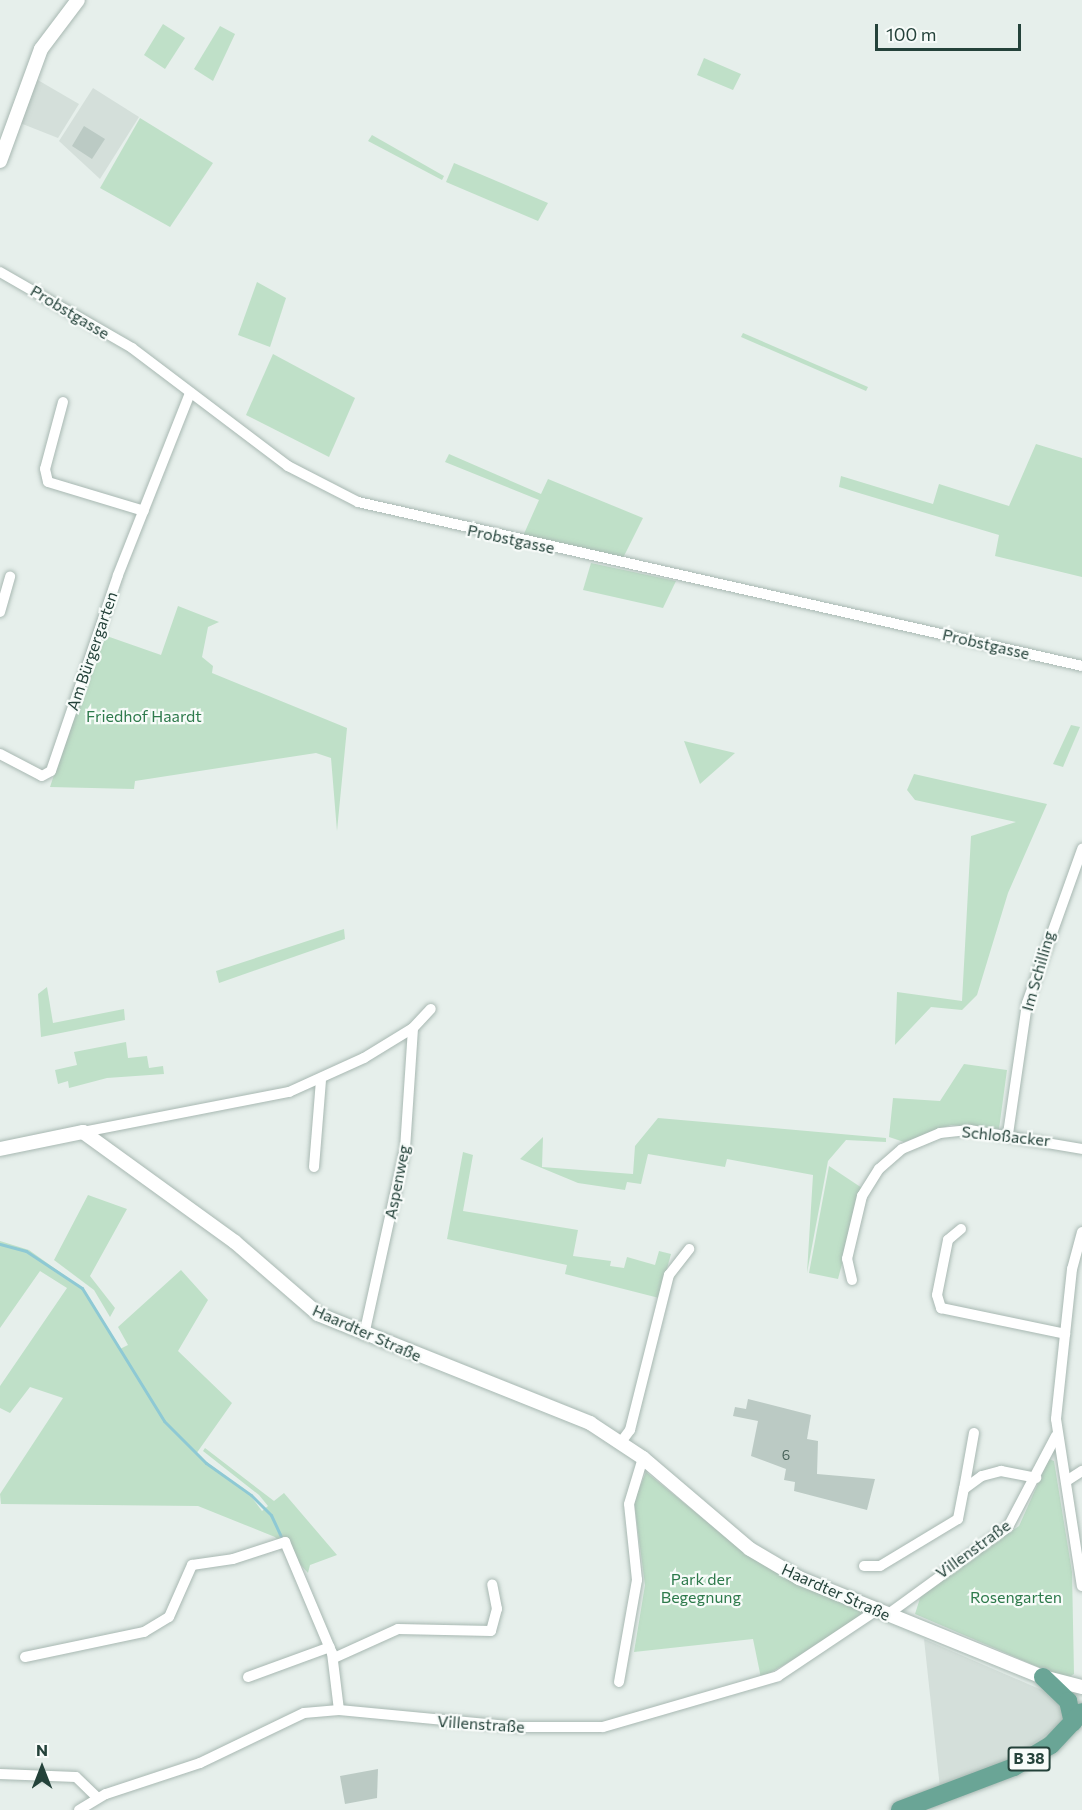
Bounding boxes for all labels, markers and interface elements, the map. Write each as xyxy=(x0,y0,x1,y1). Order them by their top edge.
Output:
scale bar xyxy=(878,12,1024,50)
text: 100 m xyxy=(886,23,936,45)
street label: Probstgasse xyxy=(27,281,113,343)
street label: Probstgasse xyxy=(466,520,556,558)
street label: Am Bürgergarten xyxy=(63,589,121,713)
street label: Probstgasse xyxy=(941,625,1031,663)
park label: Friedhof Haardt xyxy=(86,706,202,726)
street label: Im Schilling xyxy=(1017,929,1059,1013)
street label: Schloßacker xyxy=(961,1122,1051,1150)
street label: Aspenweg xyxy=(380,1143,414,1221)
street label: Haardter Straße xyxy=(310,1300,424,1366)
house number: 6 xyxy=(782,1447,790,1463)
street label: Villenstraße xyxy=(932,1516,1014,1582)
street label: Haardter Straße xyxy=(779,1559,893,1625)
park label: Park der Begegnung xyxy=(661,1569,741,1607)
park label: Rosengarten xyxy=(970,1587,1062,1607)
street label: Villenstraße xyxy=(437,1711,525,1737)
north arrow xyxy=(12,1738,72,1798)
text: N xyxy=(36,1740,48,1759)
road number: B 38 xyxy=(1006,1747,1052,1771)

